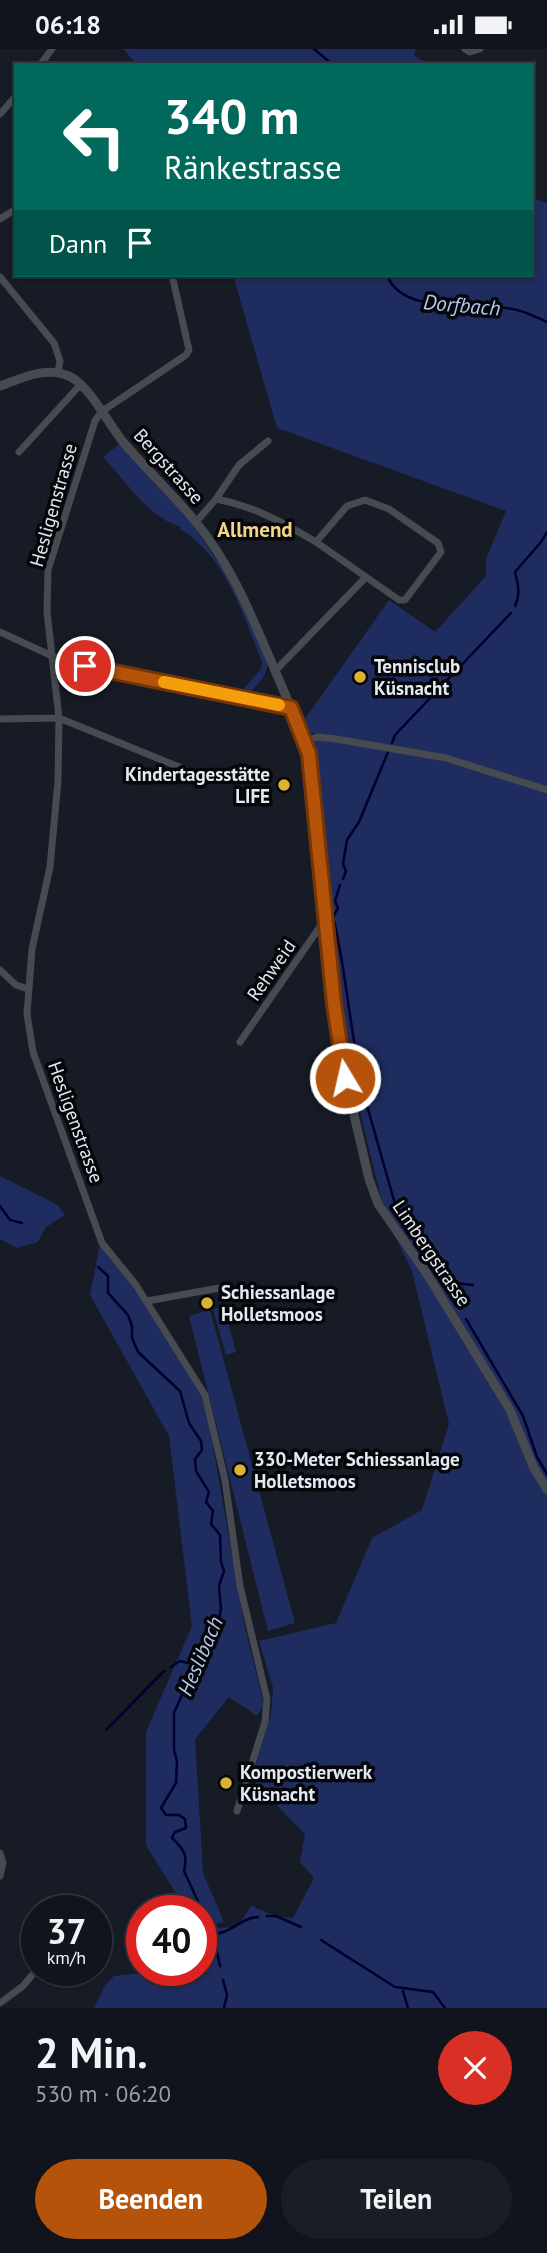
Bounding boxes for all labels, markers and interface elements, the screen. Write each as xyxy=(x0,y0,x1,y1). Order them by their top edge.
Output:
text: 06:18 xyxy=(35,8,101,41)
text: 340 m xyxy=(164,84,299,148)
icon: left xyxy=(49,91,140,182)
text: Ränkestrasse xyxy=(164,146,342,188)
icon: arrive xyxy=(121,224,159,262)
text: Dann xyxy=(49,227,107,260)
water label: Dorfbach xyxy=(422,288,502,322)
street label: Bergstrasse xyxy=(129,423,209,509)
street label: Hesligenstrasse xyxy=(24,441,82,569)
district label: Allmend xyxy=(217,516,293,543)
pin xyxy=(55,636,115,696)
icon: arrive xyxy=(66,647,104,685)
place label: Tennisclub Küsnacht xyxy=(374,654,460,700)
marker: Tennisclub Küsnacht xyxy=(352,669,368,685)
place label: Kindertagesstätte LIFE xyxy=(125,762,270,808)
marker: Kindertagesstätte LIFE xyxy=(276,777,292,793)
street label: Rehweid xyxy=(241,935,301,1005)
position arrow xyxy=(308,1041,382,1115)
street label: Hesligenstrasse xyxy=(43,1058,109,1186)
street label: Limbergstrasse xyxy=(388,1195,476,1311)
place label: Schiessanlage Holletsmoos xyxy=(221,1280,335,1326)
marker: Schiessanlage Holletsmoos xyxy=(199,1295,215,1311)
place label: 330-Meter Schiessanlage Holletsmoos xyxy=(254,1447,460,1493)
marker: 330-Meter Schiessanlage Holletsmoos xyxy=(232,1462,248,1478)
water label: Heslibach xyxy=(171,1612,229,1700)
place label: Kompostierwerk Küsnacht xyxy=(240,1760,373,1806)
marker: Kompostierwerk Küsnacht xyxy=(218,1775,234,1791)
speed limit sign: 40 xyxy=(126,1895,217,1986)
text: 37 xyxy=(47,1908,86,1954)
text: km/h xyxy=(47,1946,86,1969)
text: 2 Min. xyxy=(35,2025,148,2080)
button: close xyxy=(438,2031,512,2105)
text: 530 m · 06:20 xyxy=(35,2079,171,2108)
button: Beenden xyxy=(35,2159,267,2239)
button: Teilen xyxy=(281,2159,512,2239)

